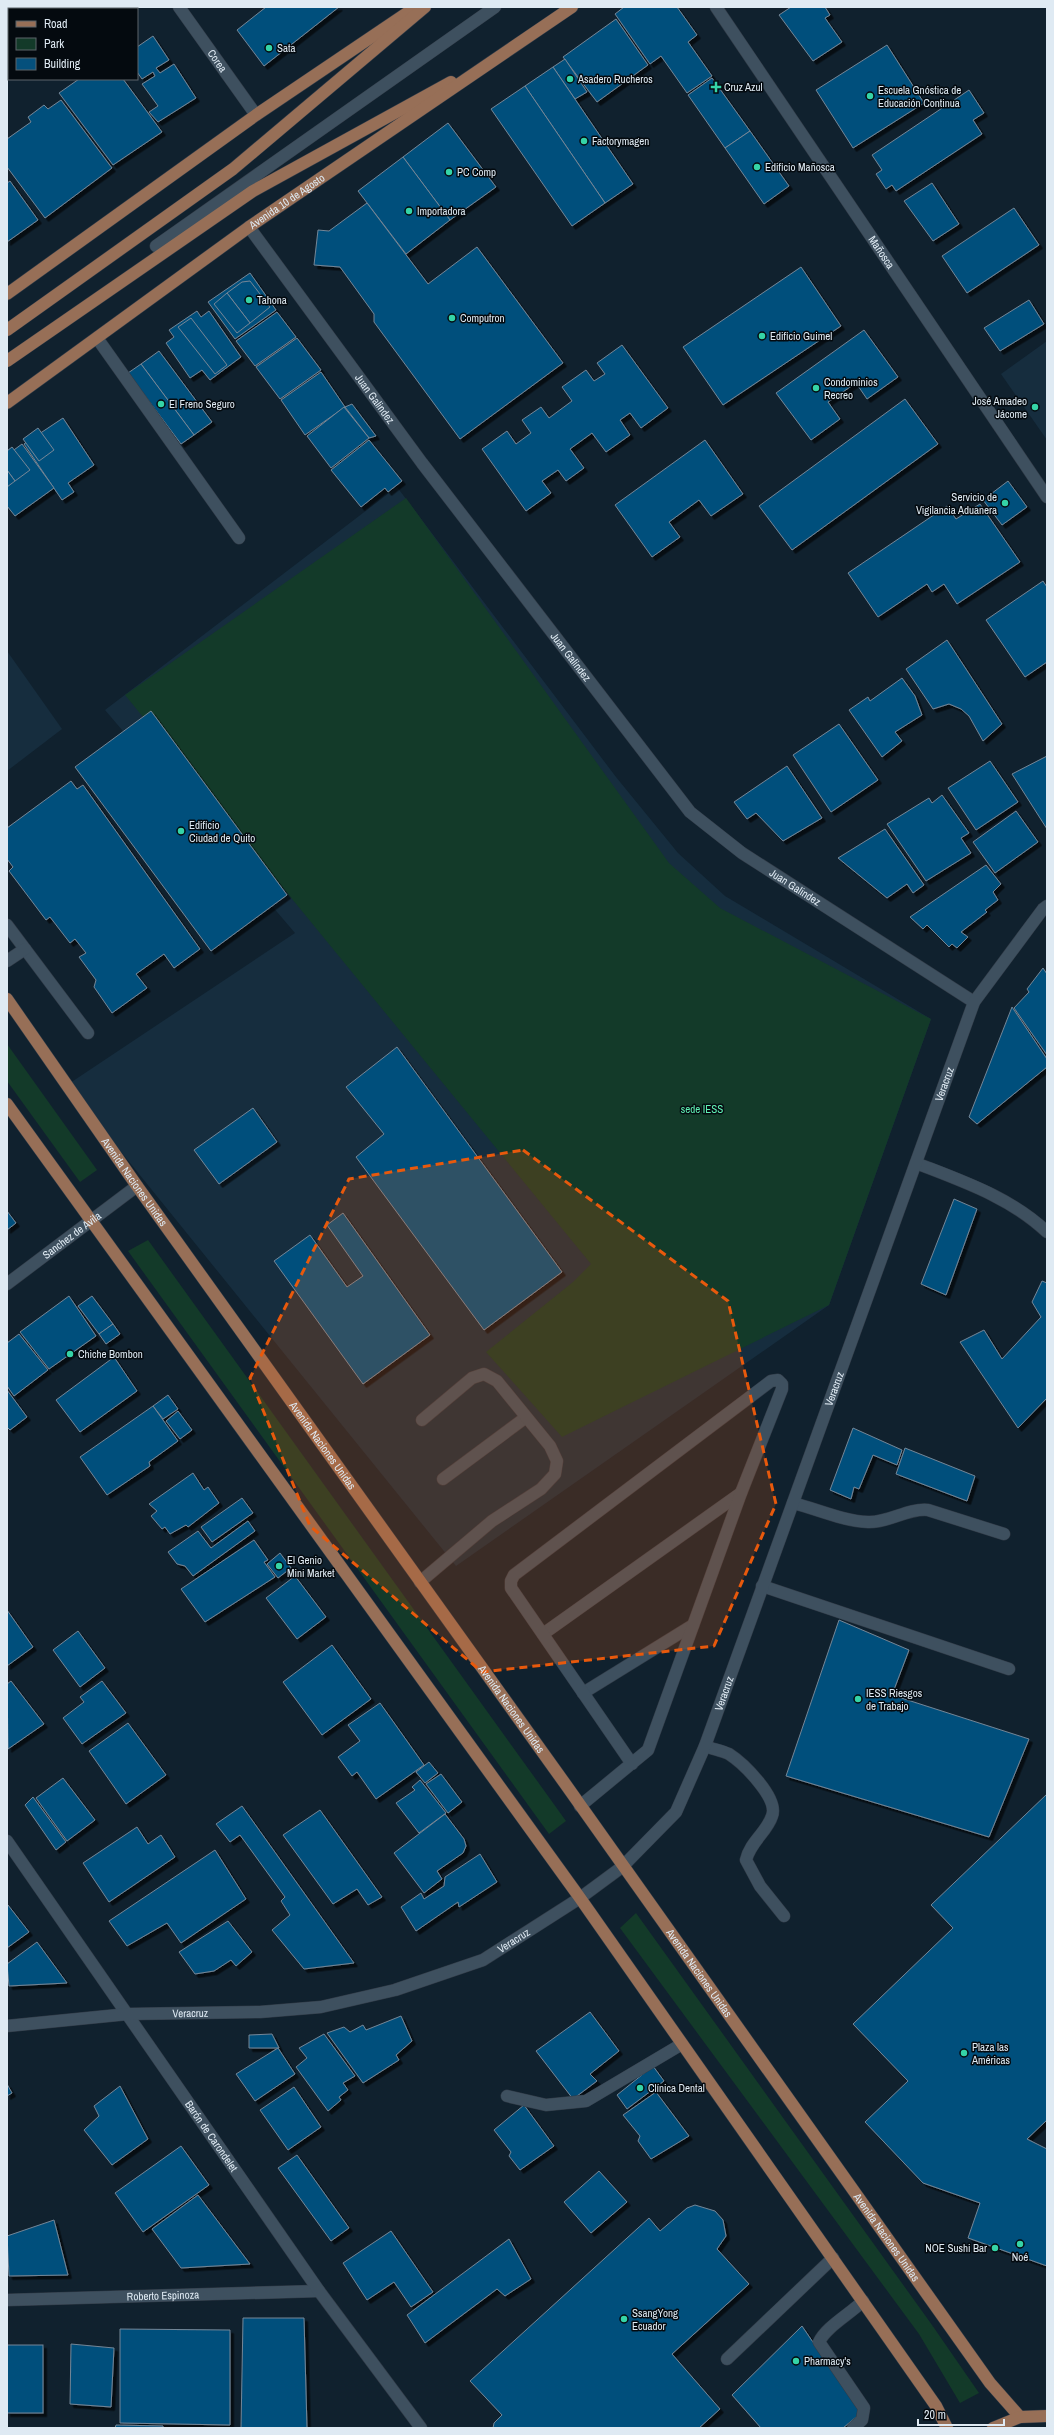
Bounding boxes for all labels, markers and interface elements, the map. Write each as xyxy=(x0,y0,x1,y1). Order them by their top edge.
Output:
legend xyxy=(8,8,138,80)
text: Road xyxy=(44,16,68,32)
text: Park xyxy=(44,36,64,52)
place label: Sata xyxy=(277,41,296,55)
marker: Sata xyxy=(264,43,274,53)
street label: Corea xyxy=(204,47,230,75)
text: Building xyxy=(44,56,81,72)
place label: Asadero Rucheros xyxy=(577,72,653,86)
marker: Asadero Rucheros xyxy=(565,74,575,84)
place label: Cruz Azul xyxy=(724,80,763,94)
marker: Cruz Azul xyxy=(711,82,721,92)
place label: Escuela Gnóstica de Educación Continua xyxy=(878,83,961,110)
marker: Escuela Gnóstica de Educación Continua xyxy=(865,91,875,101)
place label: Factorymagen xyxy=(592,134,649,148)
marker: Factorymagen xyxy=(579,136,589,146)
place label: Edificio Mañosca xyxy=(765,160,835,174)
marker: Edificio Mañosca xyxy=(752,162,762,172)
place label: PC Comp xyxy=(457,165,496,179)
marker: PC Comp xyxy=(444,167,454,177)
street label: Avenida 10 de Agosto xyxy=(246,171,327,232)
place label: Importadora xyxy=(417,204,466,218)
marker: Importadora xyxy=(404,206,414,216)
street label: Mañosca xyxy=(866,233,898,271)
place label: Tahona xyxy=(257,293,287,307)
marker: Tahona xyxy=(244,295,254,305)
place label: Computron xyxy=(460,311,505,325)
marker: Computron xyxy=(447,313,457,323)
place label: Edificio Guimel xyxy=(770,329,832,343)
marker: Edificio Guimel xyxy=(757,331,767,341)
street label: Juan Galindez xyxy=(352,371,398,427)
place label: Condominios Recreo xyxy=(824,375,878,402)
marker: Condominios Recreo xyxy=(811,383,821,393)
place label: José Amadeo Jácome xyxy=(972,394,1027,421)
place label: El Freno Seguro xyxy=(169,397,235,411)
marker: El Freno Seguro xyxy=(156,399,166,409)
marker: José Amadeo Jácome xyxy=(1030,402,1040,412)
place label: Servicio de Vigilancia Aduanera xyxy=(916,490,997,517)
marker: Servicio de Vigilancia Aduanera xyxy=(1000,498,1010,508)
street label: Juan Galindez xyxy=(548,629,594,685)
place label: Edificio Ciudad de Quito xyxy=(189,818,255,845)
marker: Edificio Ciudad de Quito xyxy=(176,826,186,836)
street label: Juan Galindez xyxy=(767,865,824,909)
street label: Veracruz xyxy=(932,1065,957,1103)
park label: sede IESS xyxy=(681,1102,723,1116)
street label: Avenida Naciones Unidas xyxy=(98,1134,171,1229)
street label: Sanchez de Avila xyxy=(40,1209,104,1262)
place label: Chiche Bombon xyxy=(78,1347,143,1361)
marker: Chiche Bombon xyxy=(65,1349,75,1359)
street label: Veracruz xyxy=(821,1369,847,1408)
street label: Avenida Naciones Unidas xyxy=(286,1398,359,1493)
place label: El Genio Mini Market xyxy=(287,1553,335,1580)
marker: El Genio Mini Market xyxy=(274,1561,284,1571)
street label: Avenida Naciones Unidas xyxy=(475,1661,548,1756)
street label: Veracruz xyxy=(711,1674,737,1713)
place label: IESS Riesgos de Trabajo xyxy=(866,1686,923,1713)
marker: IESS Riesgos de Trabajo xyxy=(853,1694,863,1704)
street label: Veracruz xyxy=(495,1925,533,1956)
street label: Avenida Naciones Unidas xyxy=(663,1925,736,2020)
street label: Veracruz xyxy=(172,2006,209,2020)
place label: Plaza las Américas xyxy=(971,2040,1011,2067)
marker: Plaza las Américas xyxy=(959,2048,969,2058)
place label: Clínica Dental xyxy=(648,2081,705,2095)
marker: Clínica Dental xyxy=(635,2083,645,2093)
street label: Barón de Carondelet xyxy=(182,2098,241,2175)
street label: Avenida Naciones Unidas xyxy=(850,2190,923,2285)
marker: Noé xyxy=(1015,2239,1025,2249)
place label: NOE Sushi Bar xyxy=(925,2241,987,2255)
marker: NOE Sushi Bar xyxy=(990,2243,1000,2253)
place label: Noé xyxy=(1012,2250,1028,2264)
street label: Roberto Espinoza xyxy=(127,2287,199,2304)
place label: SsangYong Ecuador xyxy=(632,2306,678,2333)
marker: SsangYong Ecuador xyxy=(619,2314,629,2324)
place label: Pharmacy's xyxy=(804,2354,851,2368)
marker: Pharmacy's xyxy=(791,2356,801,2366)
scale bar xyxy=(918,2401,1004,2427)
text: 20 m xyxy=(924,2407,946,2423)

